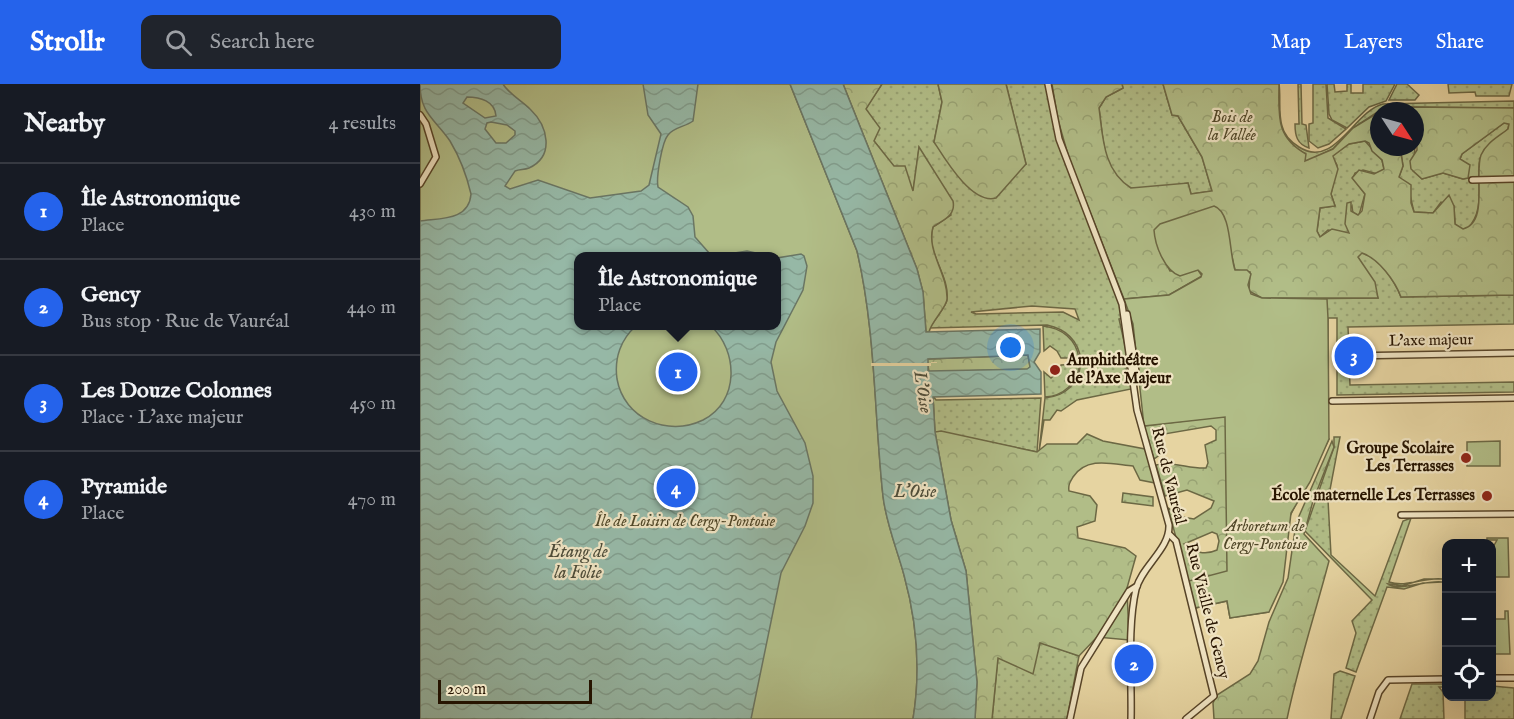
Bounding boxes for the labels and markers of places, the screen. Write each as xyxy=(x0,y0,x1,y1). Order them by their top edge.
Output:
pin: 3 xyxy=(1334,334,1374,378)
pin: 1 xyxy=(658,350,698,394)
place label: Amphithéâtre de l'Axe Majeur xyxy=(1066,351,1171,389)
marker: Amphithéâtre de l'Axe Majeur xyxy=(1048,363,1062,377)
place label: Groupe Scolaire Les Terrasses xyxy=(1347,439,1455,477)
marker: Groupe Scolaire Les Terrasses xyxy=(1459,451,1473,465)
pin: 4 xyxy=(656,466,696,510)
place label: École maternelle Les Terrasses xyxy=(1272,484,1475,506)
marker: École maternelle Les Terrasses xyxy=(1480,489,1494,503)
pin: 2 xyxy=(1114,642,1154,686)

